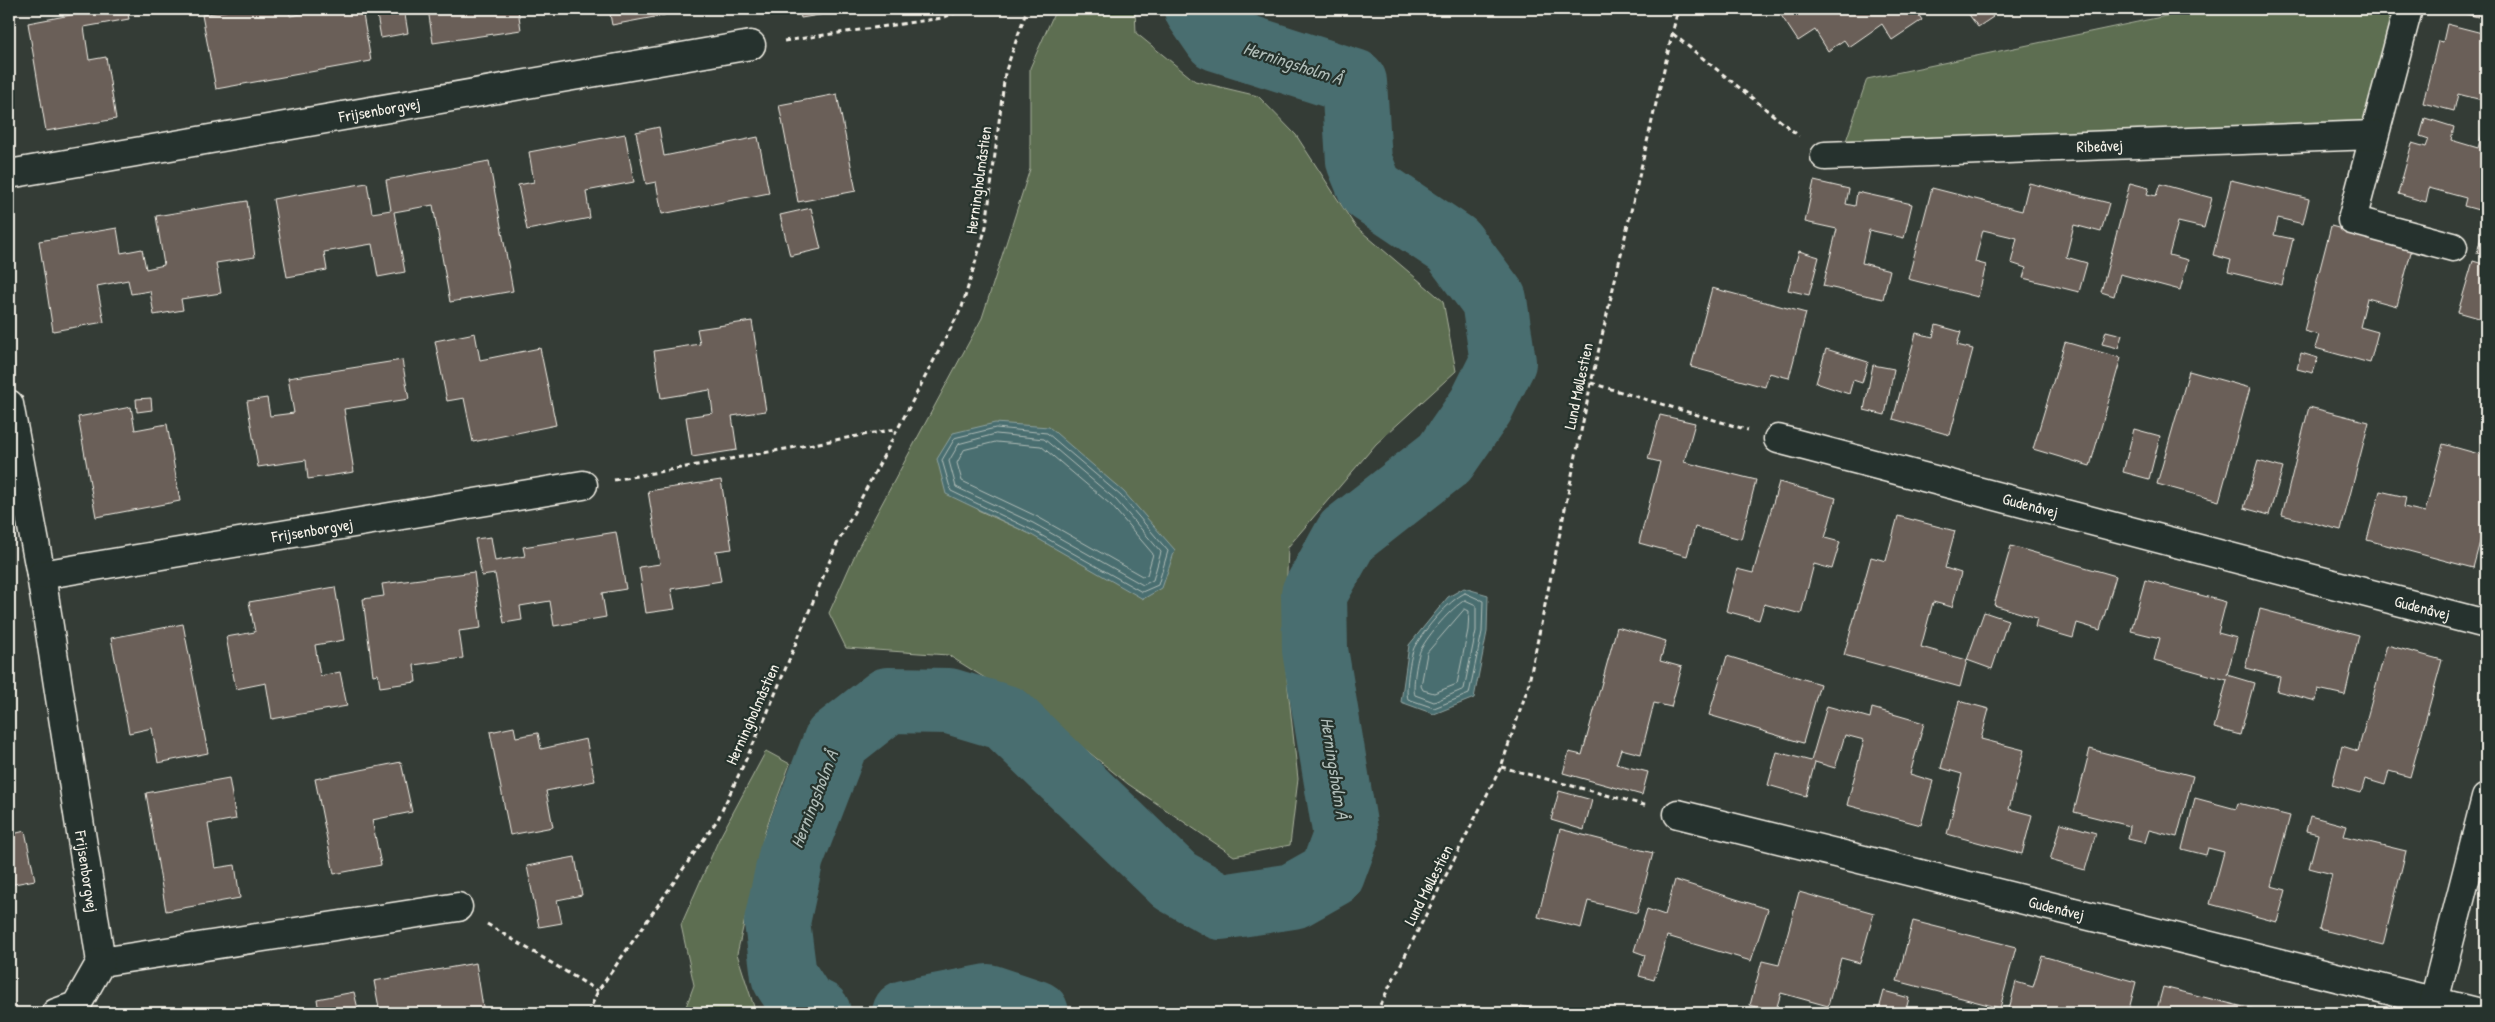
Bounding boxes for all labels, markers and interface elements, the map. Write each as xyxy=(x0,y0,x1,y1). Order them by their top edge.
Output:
water label: Herningsholm Å xyxy=(1240,35,1347,91)
street label: Frijsenborgvej xyxy=(336,92,422,128)
street label: Herningholmåstien xyxy=(960,125,996,235)
street label: Ribeåvej xyxy=(2076,134,2124,157)
street label: Lund Møllestien xyxy=(1558,341,1598,431)
street label: Gudenåvej xyxy=(2000,487,2061,523)
street label: Frijsenborgvej xyxy=(269,512,355,548)
street label: Gudenåvej xyxy=(2392,590,2453,625)
street label: Herningholmåstien xyxy=(720,660,784,768)
water label: Herningsholm Å xyxy=(1315,715,1356,822)
water label: Herningsholm Å xyxy=(784,746,844,851)
street label: Frijsenborgvej xyxy=(70,828,104,914)
street label: Lund Møllestien xyxy=(1398,841,1458,929)
street label: Gudenåvej xyxy=(2026,890,2087,925)

